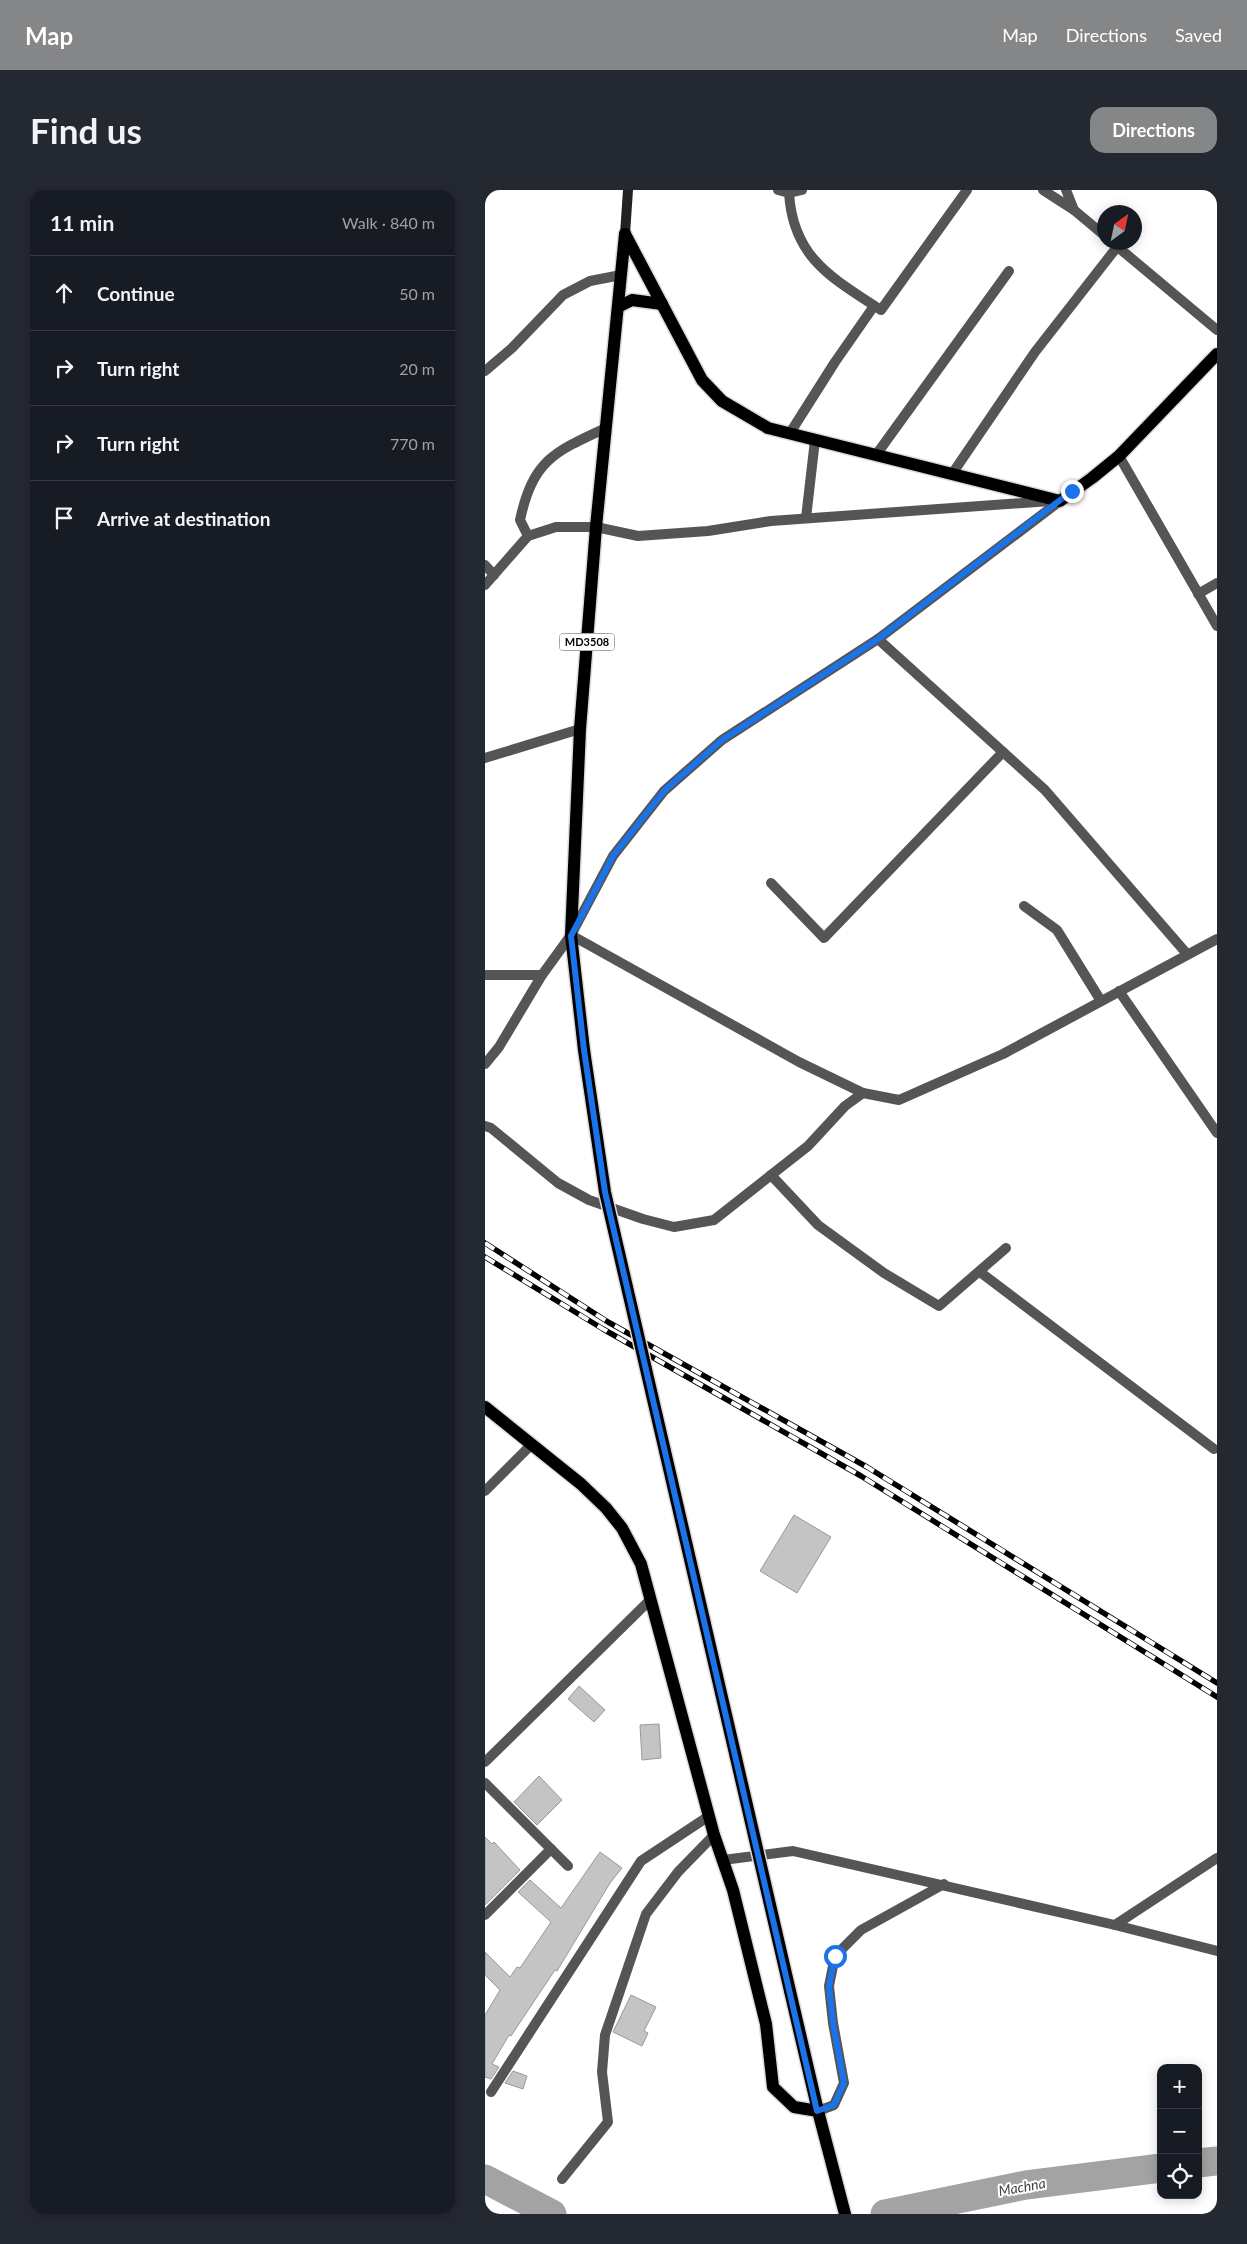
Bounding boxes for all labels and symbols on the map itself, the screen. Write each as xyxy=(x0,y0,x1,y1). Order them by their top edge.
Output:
north arrow xyxy=(1097,205,1142,250)
route end xyxy=(1061,480,1084,503)
road number: MD3508 xyxy=(559,634,615,651)
route start xyxy=(824,1945,847,1968)
water label: Machna xyxy=(997,2174,1047,2199)

